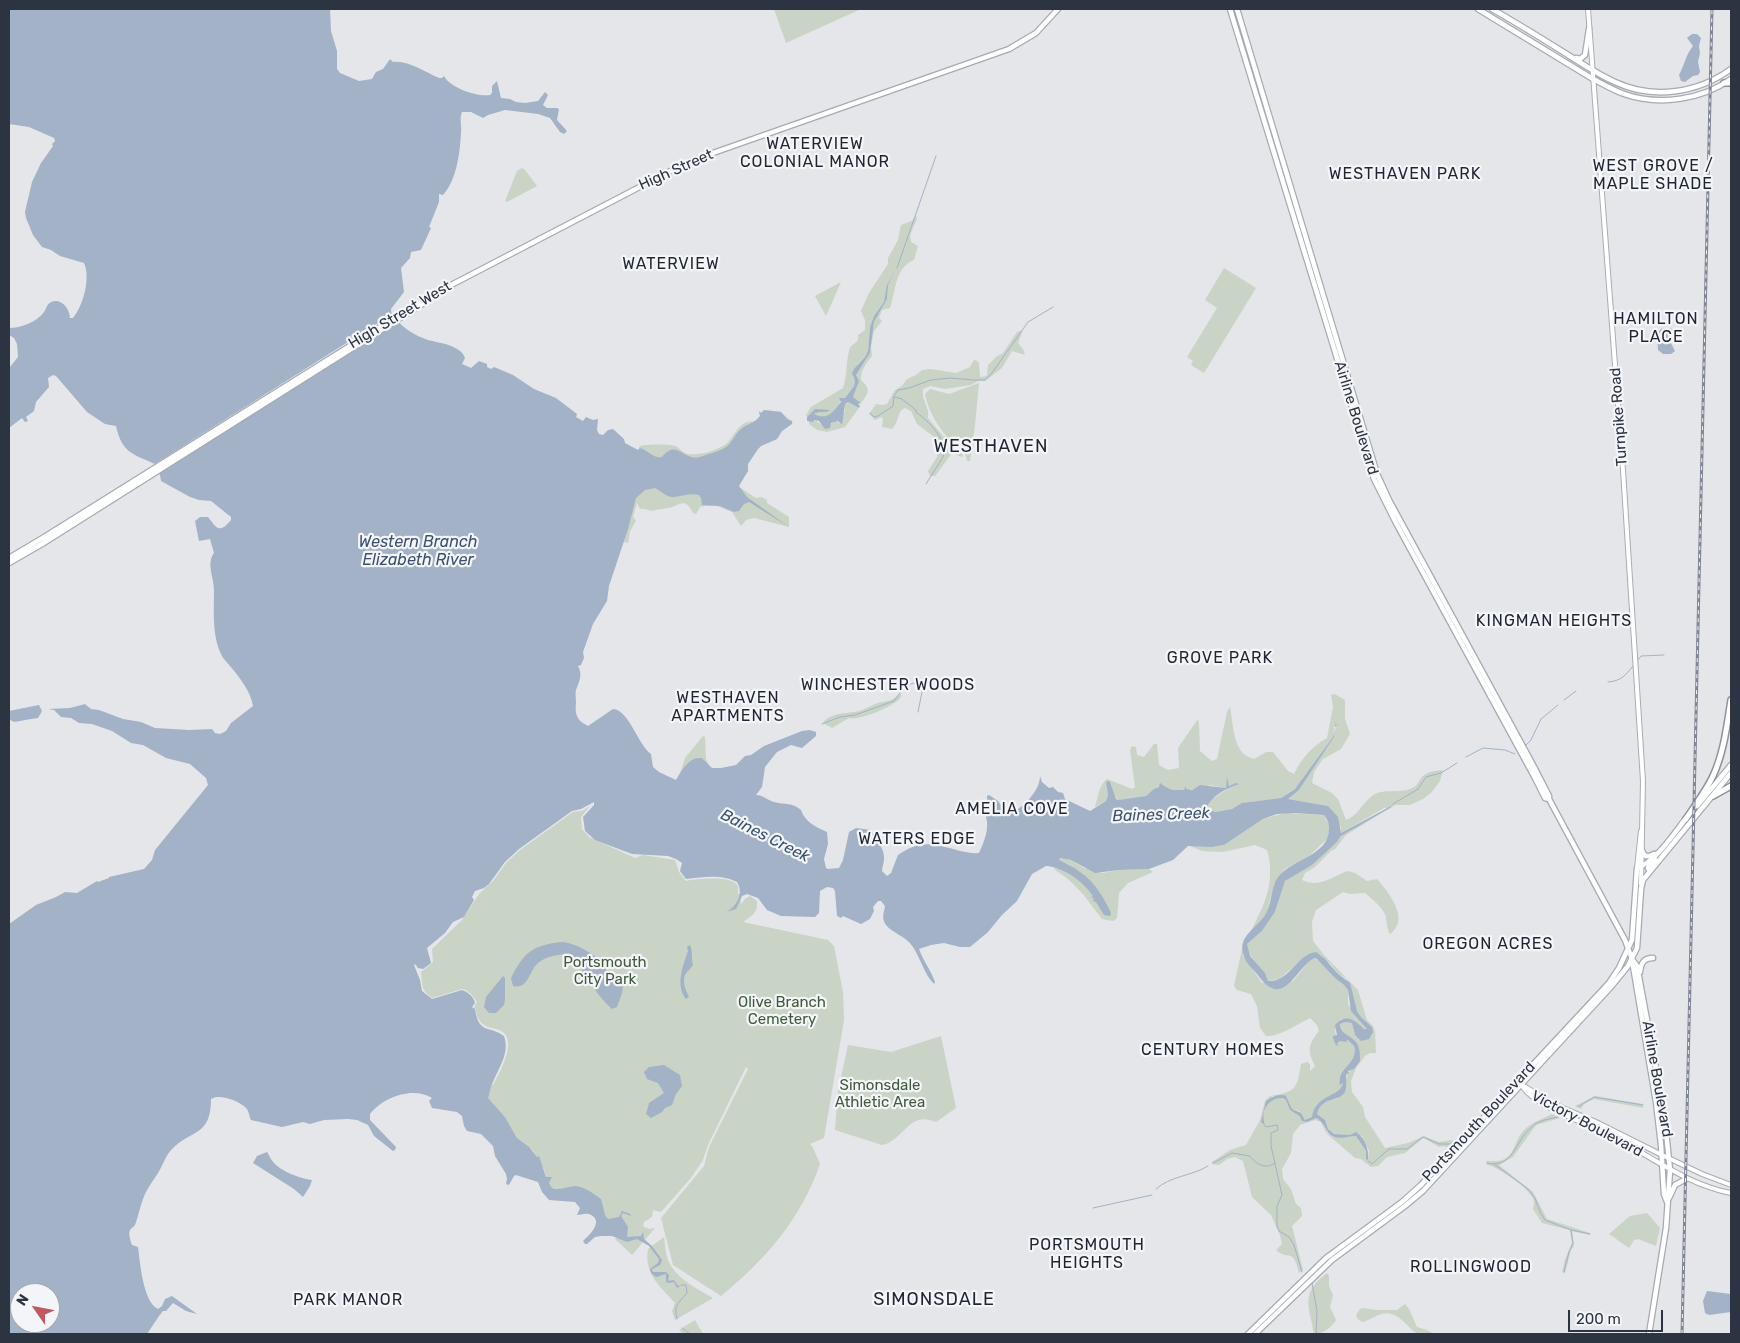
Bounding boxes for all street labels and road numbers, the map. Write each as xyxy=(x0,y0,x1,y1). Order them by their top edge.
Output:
street label: High Street xyxy=(636,146,716,194)
street label: High Street West xyxy=(345,277,455,353)
street label: Airline Boulevard xyxy=(1330,359,1382,477)
street label: Turnpike Road xyxy=(1607,367,1631,467)
street label: Airline Boulevard xyxy=(1638,1019,1676,1139)
street label: Portsmouth Boulevard xyxy=(1419,1058,1539,1186)
street label: Victory Boulevard xyxy=(1528,1087,1646,1161)

